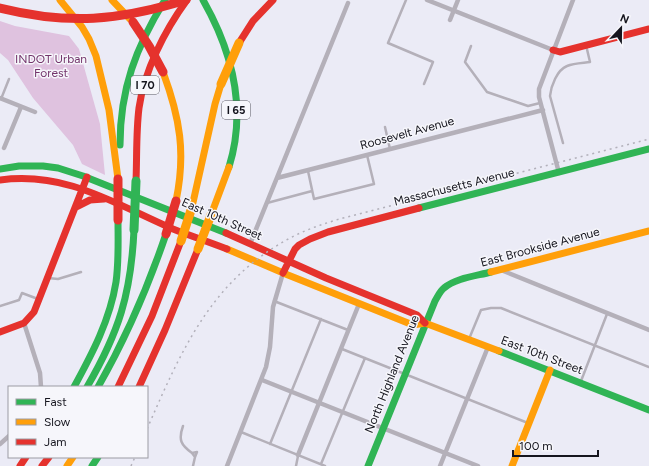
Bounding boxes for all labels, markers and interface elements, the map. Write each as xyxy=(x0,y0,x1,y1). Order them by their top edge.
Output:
north arrow xyxy=(601,8,641,48)
text: N xyxy=(618,12,631,27)
park label: INDOT Urban Forest xyxy=(15,52,87,80)
road number: I 70 xyxy=(131,76,159,94)
road number: I 65 xyxy=(222,101,250,119)
street label: Roosevelt Avenue xyxy=(358,114,456,152)
street label: Massachusetts Avenue xyxy=(392,165,516,209)
street label: East 10th Street xyxy=(180,195,265,243)
street label: East Brookside Avenue xyxy=(479,224,602,270)
street label: North Highland Avenue xyxy=(362,313,422,435)
street label: East 10th Street xyxy=(499,333,585,377)
legend xyxy=(8,386,148,458)
text: Fast xyxy=(44,395,67,409)
text: Slow xyxy=(44,415,71,429)
scale bar xyxy=(513,432,598,458)
text: Jam xyxy=(44,435,67,449)
text: 100 m xyxy=(519,439,553,453)

